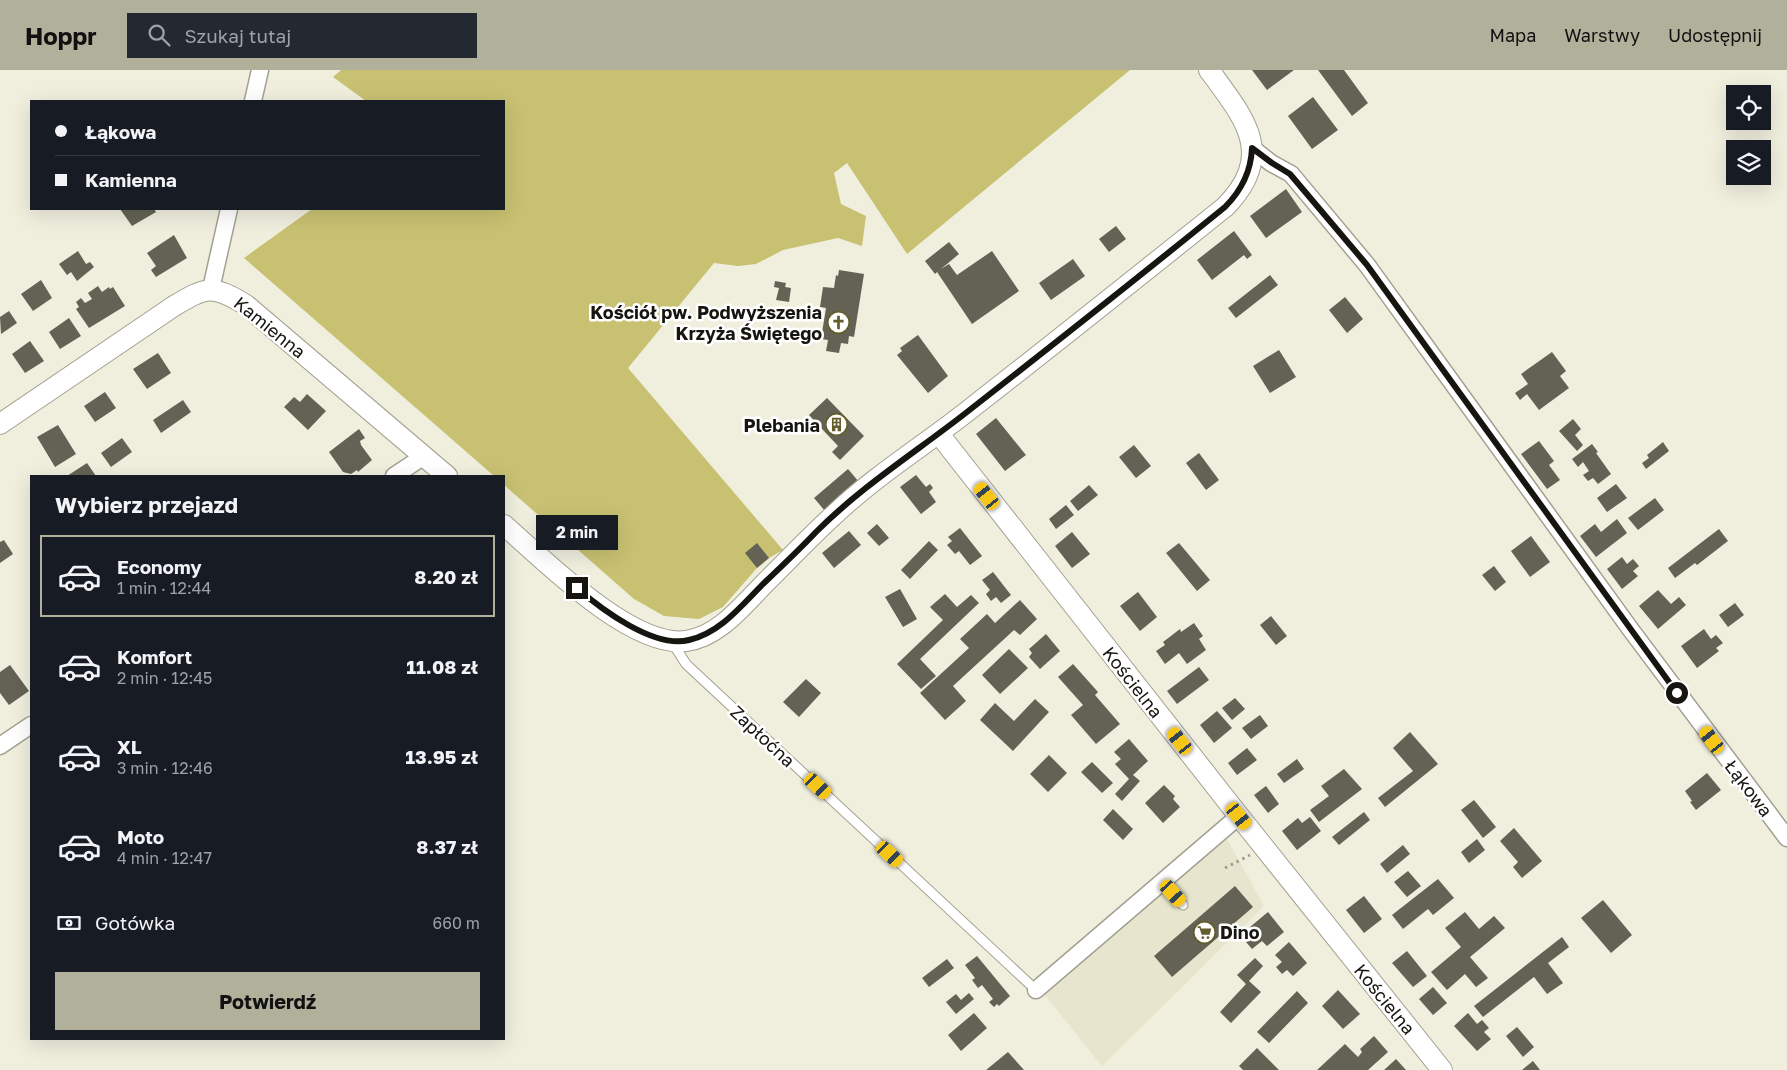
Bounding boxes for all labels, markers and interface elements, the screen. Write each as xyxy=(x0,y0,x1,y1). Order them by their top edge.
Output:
search box xyxy=(127,13,477,58)
text: Hoppr xyxy=(25,21,97,50)
icon: search xyxy=(145,21,173,49)
text: Szukaj tutaj xyxy=(185,24,291,47)
text: Mapa xyxy=(1489,24,1536,46)
text: Warstwy xyxy=(1564,24,1640,46)
text: Udostępnij xyxy=(1668,24,1762,46)
map controls xyxy=(1726,85,1771,185)
button: locate xyxy=(1726,85,1771,130)
text: Łąkowa xyxy=(85,120,156,143)
button: layers xyxy=(1726,140,1771,185)
text: Kamienna xyxy=(85,168,177,191)
street label: Kamienna xyxy=(230,291,310,363)
place label: Kościół pw. Podwyższenia Krzyża Świętego xyxy=(590,301,822,344)
church icon: Kościół pw. Podwyższenia Krzyża Świętego xyxy=(826,310,850,334)
building icon: Plebania xyxy=(824,413,848,437)
place label: Plebania xyxy=(744,414,820,436)
car xyxy=(971,480,1002,512)
text: Wybierz przejazd xyxy=(55,491,238,518)
callout: 2 min xyxy=(536,516,618,550)
text: 2 min xyxy=(556,522,598,542)
icon: car xyxy=(57,554,102,599)
text: Economy xyxy=(117,555,202,578)
text: 8.20 zł xyxy=(414,565,478,588)
route end xyxy=(566,577,588,599)
text: 1 min · 12:44 xyxy=(117,578,211,598)
street label: Kościelna xyxy=(1098,642,1168,722)
icon: car xyxy=(57,644,102,689)
text: Komfort xyxy=(117,645,192,668)
text: 11.08 zł xyxy=(406,655,478,678)
text: 2 min · 12:45 xyxy=(117,668,212,688)
route start xyxy=(1666,682,1688,704)
street label: Zapłoćna xyxy=(726,701,800,771)
car xyxy=(1696,724,1727,756)
car xyxy=(1164,725,1195,757)
icon: car xyxy=(57,734,102,779)
text: XL xyxy=(117,735,142,758)
text: 13.95 zł xyxy=(405,745,478,768)
street label: Łąkowa xyxy=(1720,755,1778,821)
text: 3 min · 12:46 xyxy=(117,758,213,778)
car xyxy=(801,770,834,802)
car xyxy=(1223,800,1254,832)
icon: car xyxy=(57,824,102,869)
text: Moto xyxy=(117,825,164,848)
text: 8.37 zł xyxy=(416,835,478,858)
car xyxy=(873,838,906,870)
text: 4 min · 12:47 xyxy=(117,848,212,868)
car xyxy=(1157,877,1188,909)
icon: cash xyxy=(55,909,83,937)
text: Gotówka xyxy=(95,911,175,934)
text: 660 m xyxy=(433,913,480,933)
supermarket icon: Dino xyxy=(1192,920,1216,944)
place label: Dino xyxy=(1220,921,1260,943)
street label: Kościelna xyxy=(1350,959,1420,1039)
button: Potwierdź xyxy=(55,972,480,1030)

